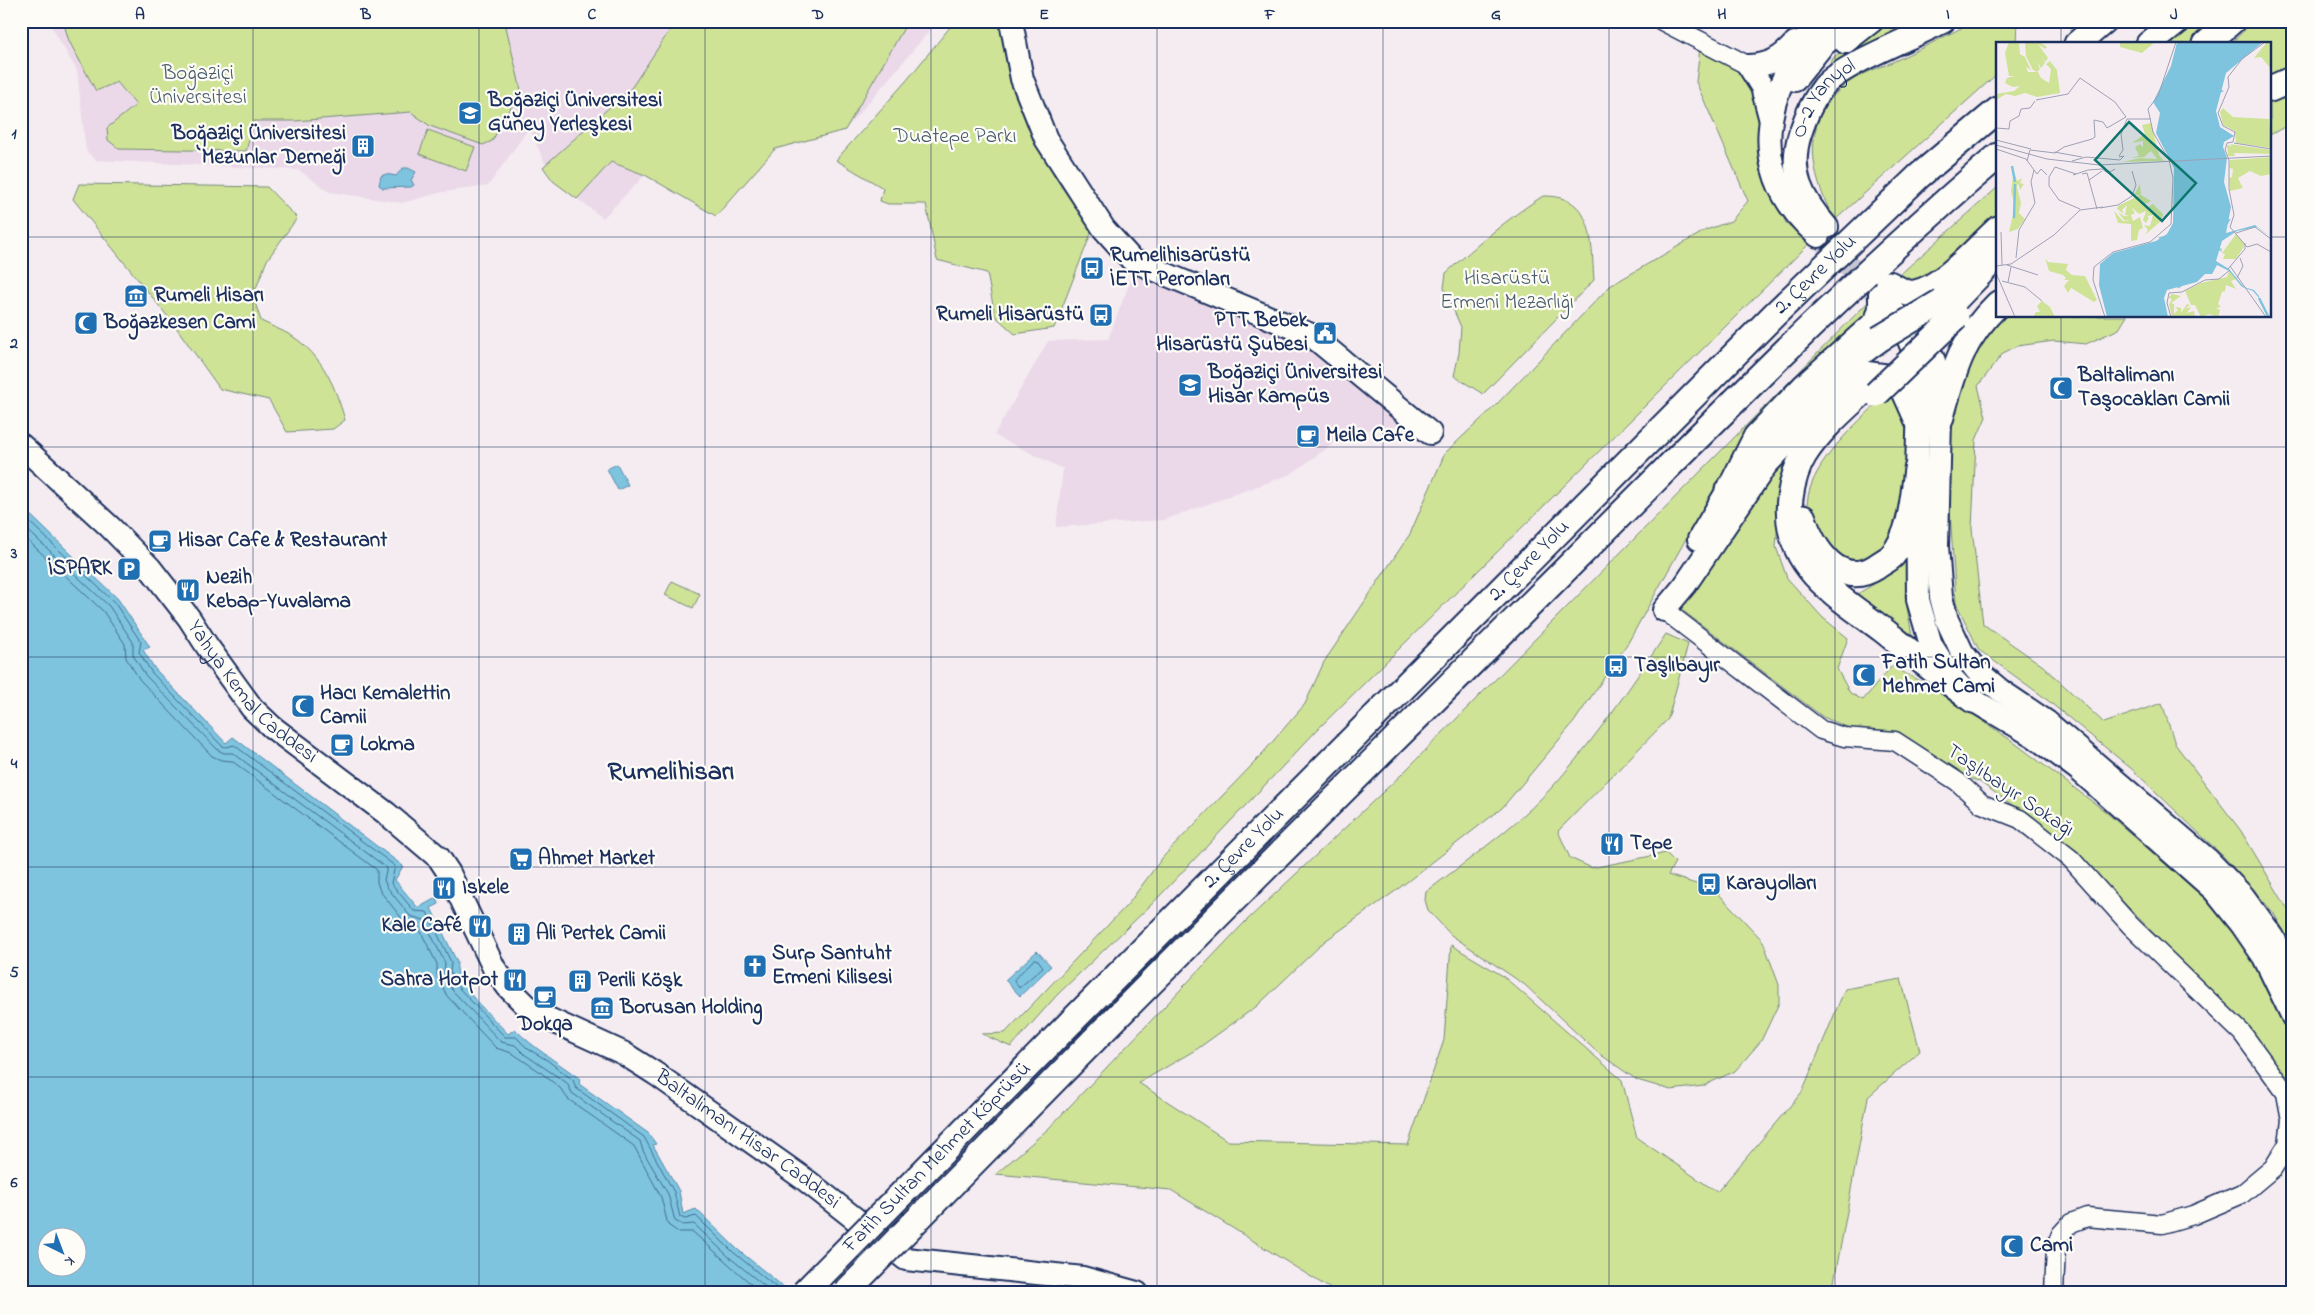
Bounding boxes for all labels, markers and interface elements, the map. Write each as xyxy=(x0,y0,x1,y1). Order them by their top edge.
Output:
text: A xyxy=(135,3,145,27)
text: B xyxy=(360,3,372,27)
text: C xyxy=(588,3,597,27)
text: D xyxy=(811,3,824,27)
text: E xyxy=(1039,3,1049,27)
text: F xyxy=(1264,3,1276,27)
text: G xyxy=(1491,3,1501,27)
text: H xyxy=(1717,3,1727,27)
text: I xyxy=(1946,3,1950,27)
text: J xyxy=(2170,3,2178,27)
inset map xyxy=(1996,42,2272,318)
street label: O-2 Yanyol xyxy=(1785,51,1861,142)
park label: Boğaziçi Üniversitesi xyxy=(149,59,247,113)
place label: Boğaziçi Üniversitesi Güney Yerleşkesi xyxy=(487,86,662,142)
school or university icon: Boğaziçi Üniversitesi Güney Yerleşkesi xyxy=(457,100,483,126)
place label: Boğaziçi Üniversitesi Mezunlar Derneği xyxy=(171,119,346,175)
text: 1 xyxy=(11,122,17,146)
park label: Duatepe Parkı xyxy=(893,122,1016,152)
building icon: Boğaziçi Üniversitesi Mezunlar Derneği xyxy=(350,133,376,159)
street label: 2. Çevre Yolu xyxy=(1768,228,1864,322)
place label: Rumelihisarüstü İETT Peronları xyxy=(1110,241,1251,295)
bus stop icon: Rumelihisarüstü İETT Peronları xyxy=(1079,255,1105,281)
park label: Hisarüstü Ermeni Mezarlığı xyxy=(1440,264,1574,320)
place label: Rumeli Hisarı xyxy=(154,281,264,311)
museum icon: Rumeli Hisarı xyxy=(123,283,149,309)
place label: Rumeli Hisarüstü xyxy=(936,300,1084,330)
bus stop icon: Rumeli Hisarüstü xyxy=(1088,302,1114,328)
place label: PTT Bebek Hisarüstü Şubesi xyxy=(1156,306,1309,360)
place label: Boğazkesen Cami xyxy=(103,308,256,340)
mosque icon: Boğazkesen Cami xyxy=(73,310,99,336)
public building icon: PTT Bebek Hisarüstü Şubesi xyxy=(1312,320,1338,346)
text: 2 xyxy=(9,332,18,356)
place label: Boğaziçi Üniversitesi Hisar Kampüs xyxy=(1207,358,1382,412)
place label: Baltalimanı Taşocakları Camii xyxy=(2077,361,2230,415)
school or university icon: Boğaziçi Üniversitesi Hisar Kampüs xyxy=(1177,372,1203,398)
mosque icon: Baltalimanı Taşocakları Camii xyxy=(2048,375,2074,401)
place label: Meila Cafe xyxy=(1326,421,1415,451)
cafe icon: Meila Cafe xyxy=(1295,423,1321,449)
street label: 2. Çevre Yolu xyxy=(1482,513,1577,609)
place label: Hisar Cafe & Restaurant xyxy=(178,526,388,556)
cafe icon: Hisar Cafe & Restaurant xyxy=(147,528,173,554)
text: 3 xyxy=(10,542,18,566)
place label: İSPARK xyxy=(48,554,113,584)
parking icon: İSPARK xyxy=(116,556,142,582)
place label: Nezih Kebap-Yuvalama xyxy=(206,563,351,617)
restaurant icon: Nezih Kebap-Yuvalama xyxy=(175,577,201,603)
street label: Yahya Kemal Caddesi xyxy=(179,614,324,771)
place label: Fatih Sultan Mehmet Cami xyxy=(1881,648,1995,702)
place label: Taşlıbayır xyxy=(1634,651,1720,683)
bus stop icon: Taşlıbayır xyxy=(1603,653,1629,679)
mosque icon: Fatih Sultan Mehmet Cami xyxy=(1851,662,1877,688)
place label: Hacı Kemalettin Camii xyxy=(320,679,450,733)
mosque icon: Hacı Kemalettin Camii xyxy=(290,693,316,719)
place label: Lokma xyxy=(360,730,415,760)
cafe icon: Lokma xyxy=(329,732,355,758)
street label: Taşlıbayır Sokağı xyxy=(1939,737,2080,847)
text: 4 xyxy=(10,752,18,776)
district label: Rumelihisarı xyxy=(607,754,735,792)
street label: 2. Çevre Yolu xyxy=(1196,800,1291,896)
place label: Tepe xyxy=(1630,829,1673,859)
restaurant icon: Tepe xyxy=(1599,831,1625,857)
place label: Ahmet Market xyxy=(538,844,656,874)
supermarket icon: Ahmet Market xyxy=(508,846,534,872)
place label: Karayolları xyxy=(1726,869,1817,901)
bus stop icon: Karayolları xyxy=(1696,871,1722,897)
place label: Iskele xyxy=(462,873,510,903)
restaurant icon: Iskele xyxy=(431,875,457,901)
place label: Kale Café xyxy=(382,911,463,941)
restaurant icon: Kale Café xyxy=(467,913,493,939)
place label: Ali Pertek Camii xyxy=(536,919,666,949)
building icon: Ali Pertek Camii xyxy=(506,921,532,947)
place label: Surp Santuht Ermeni Kilisesi xyxy=(772,939,893,993)
church icon: Surp Santuht Ermeni Kilisesi xyxy=(742,953,768,979)
text: 5 xyxy=(9,961,19,985)
place label: Sahra Hotpot xyxy=(381,965,499,995)
place label: Perili Köşk xyxy=(598,966,683,996)
restaurant icon: Sahra Hotpot xyxy=(502,967,528,993)
building icon: Perili Köşk xyxy=(567,968,593,994)
cafe icon: Dokqa xyxy=(532,984,558,1010)
place label: Borusan Holding xyxy=(619,993,763,1025)
museum icon: Borusan Holding xyxy=(589,995,615,1021)
place label: Dokqa xyxy=(517,1010,572,1040)
street label: Fatih Sultan Mehmet Köprüsü xyxy=(835,1055,1039,1261)
street label: Baltalimanı Hisar Caddesi xyxy=(648,1062,847,1217)
text: 6 xyxy=(9,1171,18,1195)
north arrow xyxy=(38,1226,88,1276)
place label: Cami xyxy=(2030,1231,2073,1261)
mosque icon: Cami xyxy=(1999,1233,2025,1259)
text: K xyxy=(59,1250,79,1271)

